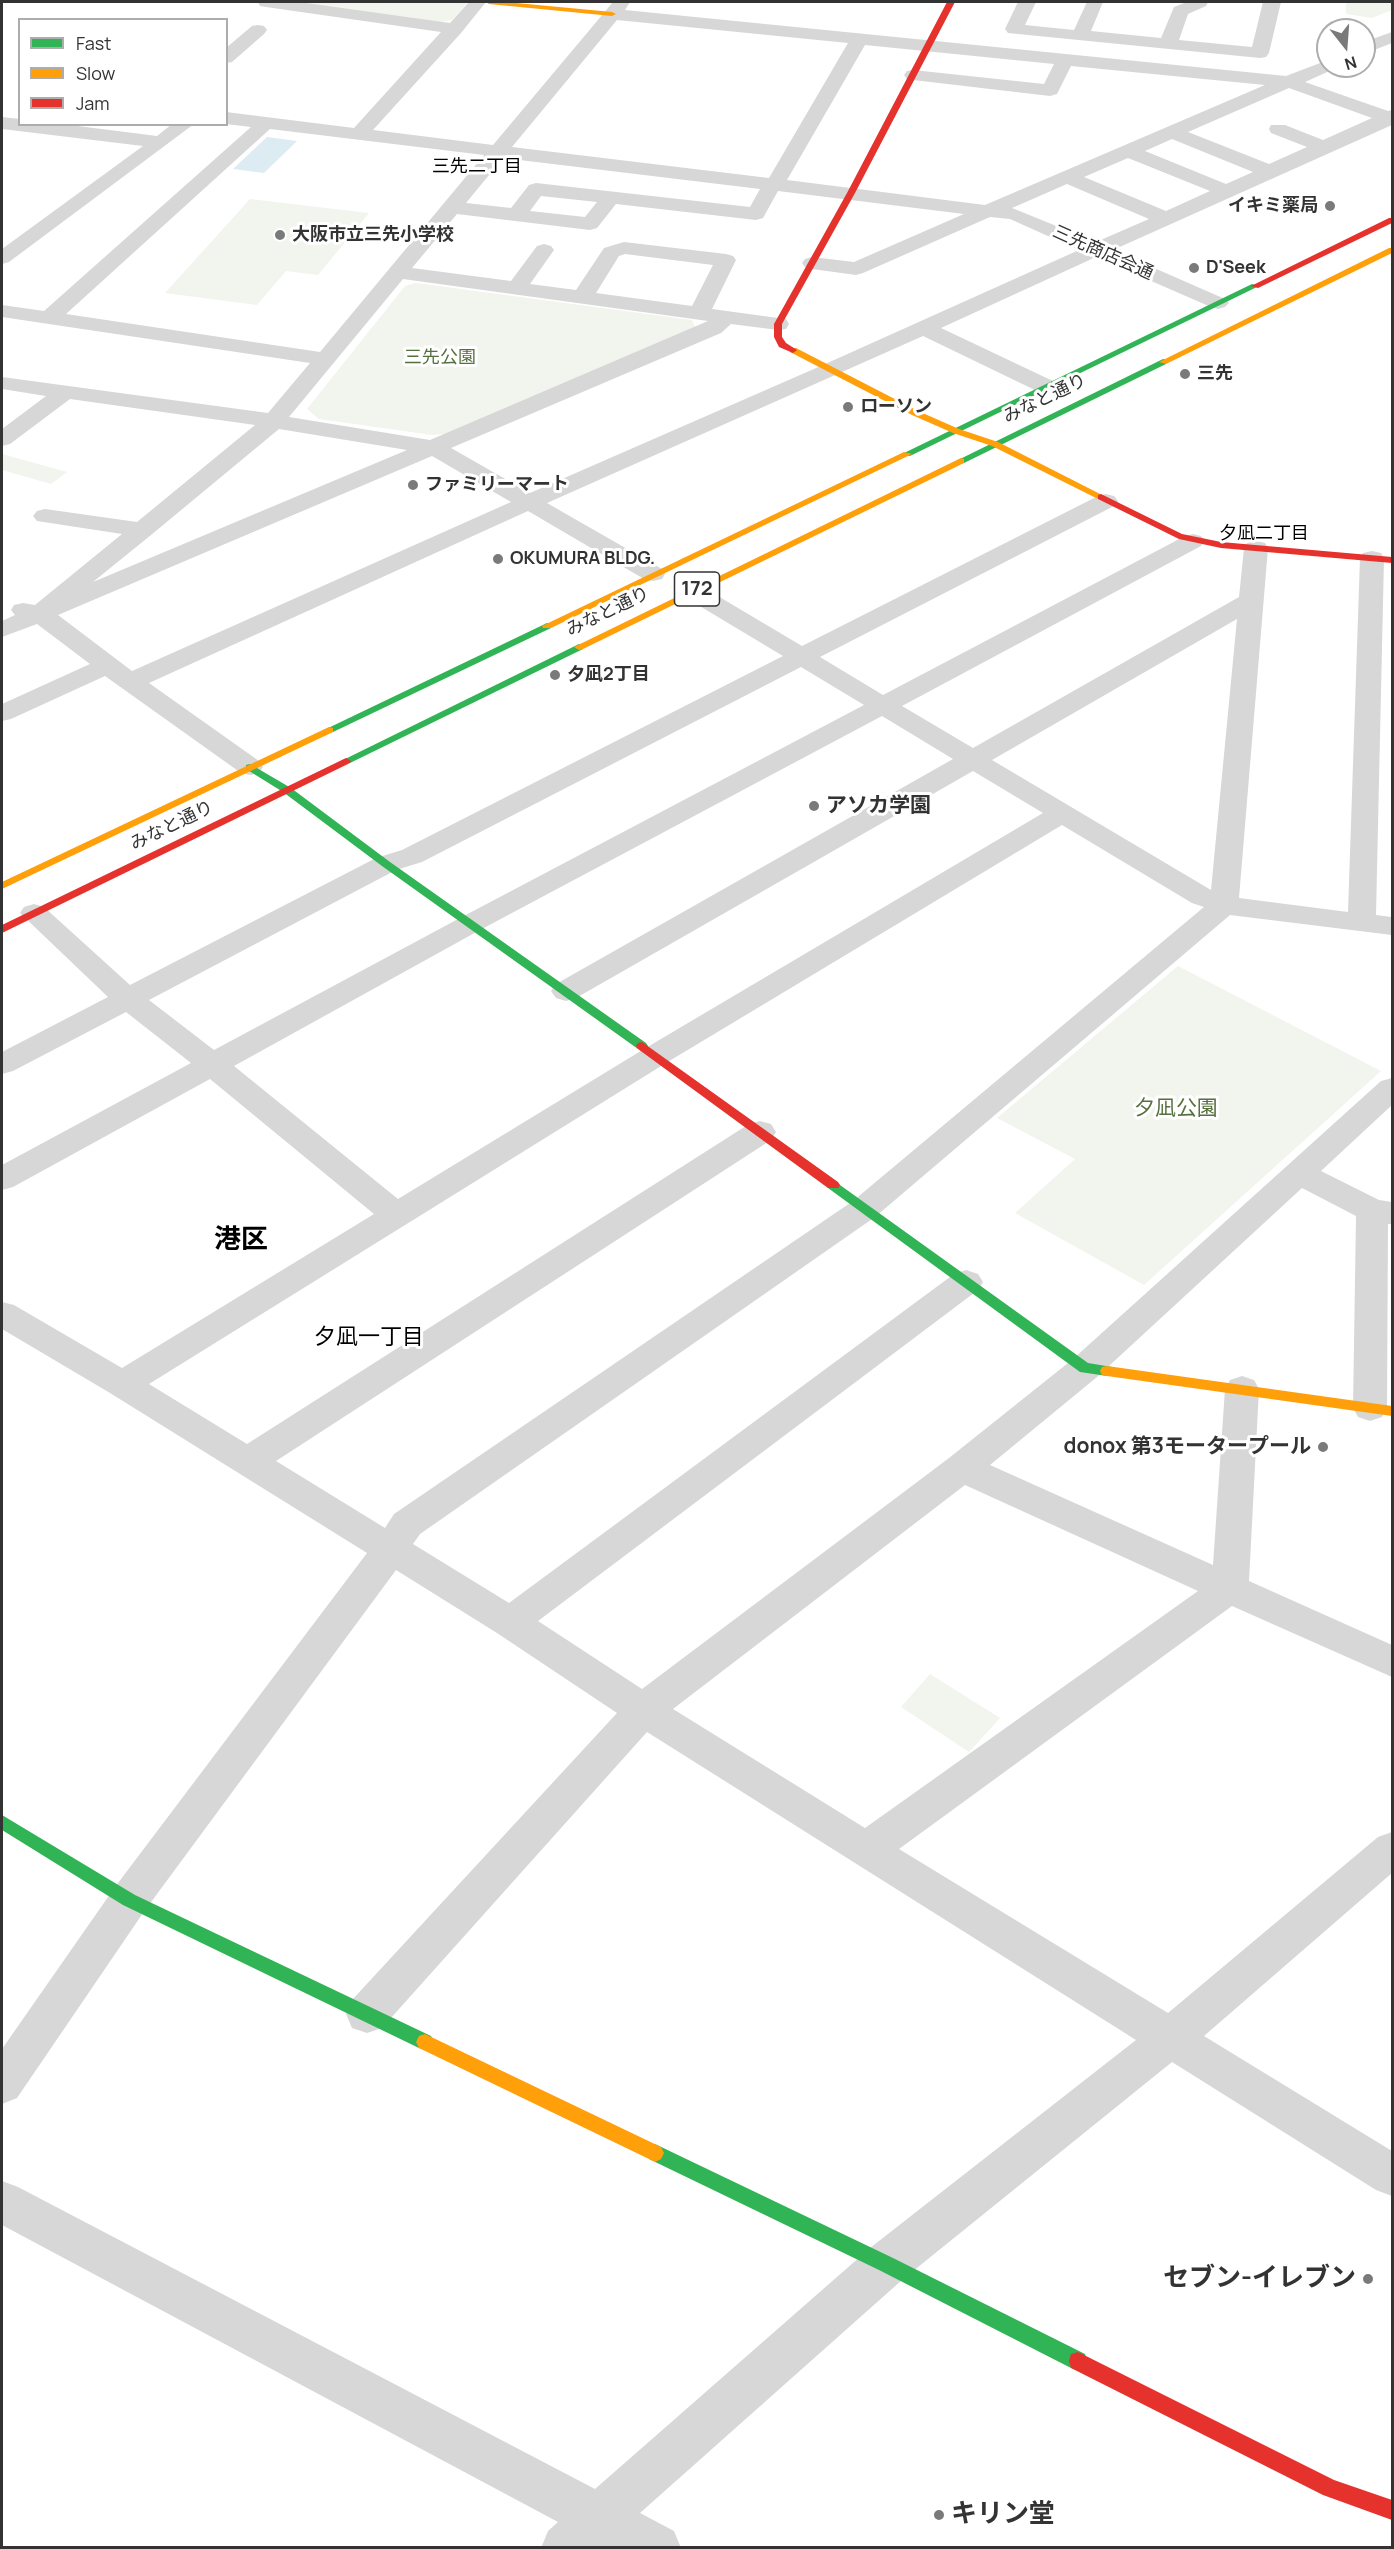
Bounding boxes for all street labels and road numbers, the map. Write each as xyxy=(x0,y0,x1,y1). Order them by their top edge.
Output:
street label: 三先商店会通 xyxy=(1049,221,1157,285)
street label: みなと通り xyxy=(1000,370,1090,428)
road number: 172 xyxy=(674,572,720,606)
street label: みなと通り xyxy=(563,583,653,641)
street label: みなと通り xyxy=(127,797,217,855)

